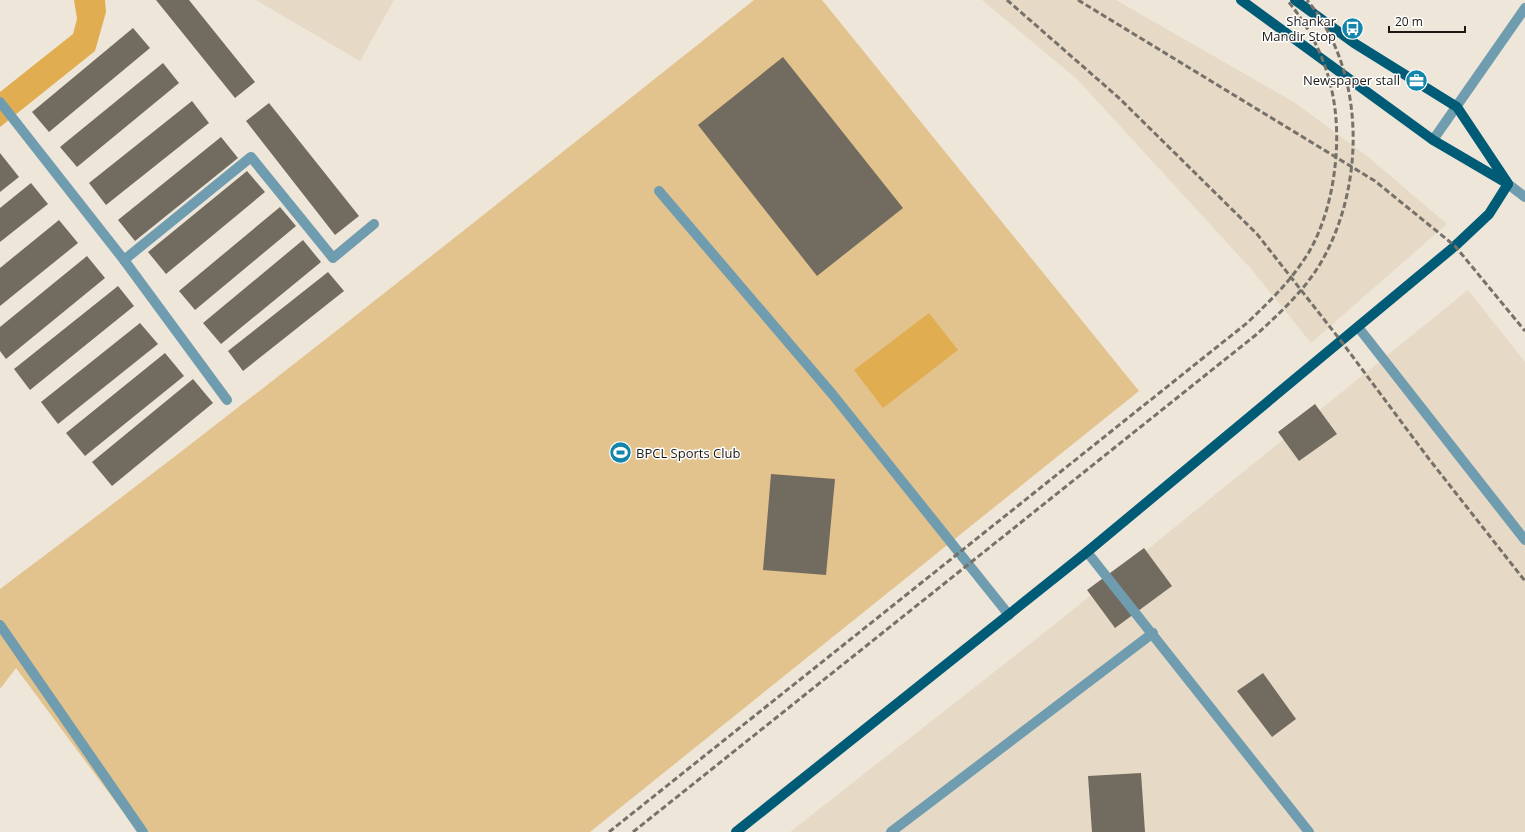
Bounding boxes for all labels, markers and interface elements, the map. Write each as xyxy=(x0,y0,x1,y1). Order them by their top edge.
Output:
scale bar xyxy=(1389,8,1465,34)
place label: Shankar Mandir Stop xyxy=(1262,12,1337,45)
text: 20 m xyxy=(1395,13,1423,30)
bus stop icon: Shankar Mandir Stop xyxy=(1339,15,1365,41)
office icon: Newspaper stall xyxy=(1403,67,1429,93)
place label: Newspaper stall xyxy=(1303,71,1400,89)
sports icon: BPCL Sports Club xyxy=(607,440,633,466)
place label: BPCL Sports Club xyxy=(636,444,740,462)

